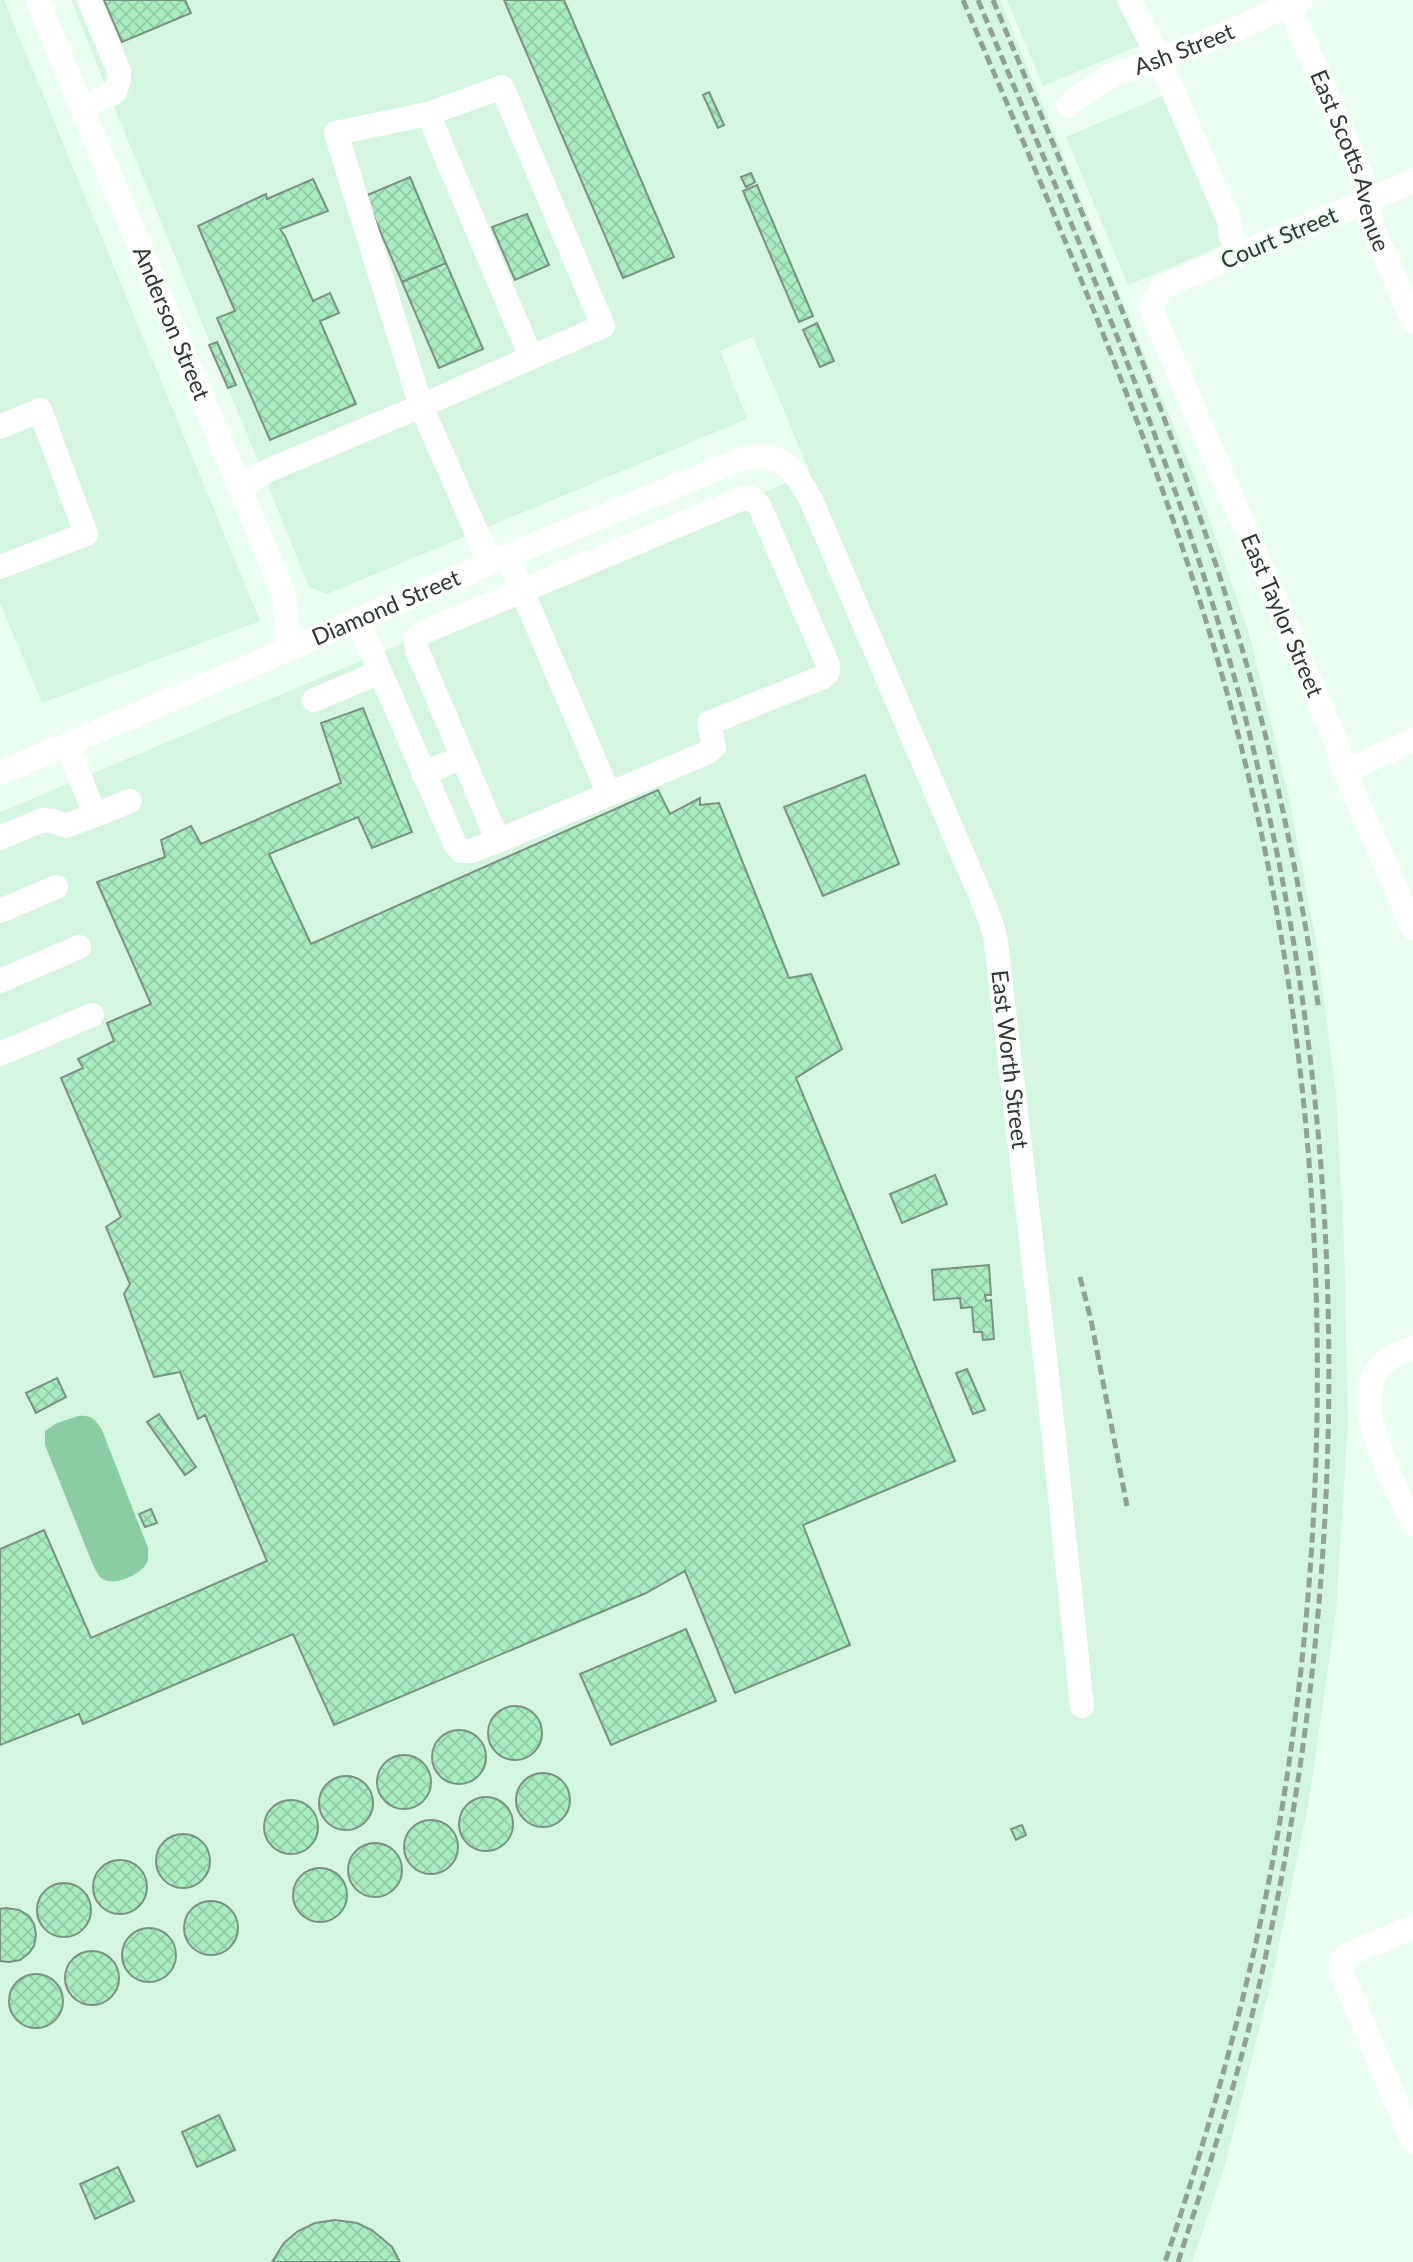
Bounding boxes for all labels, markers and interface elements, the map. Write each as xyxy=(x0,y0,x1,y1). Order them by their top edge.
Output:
street label: Ash Street xyxy=(1131,16,1239,80)
street label: East Scotts Avenue xyxy=(1305,65,1396,255)
street label: Court Street xyxy=(1216,200,1342,274)
street label: Anderson Street xyxy=(128,242,217,405)
street label: East Taylor Street xyxy=(1236,529,1330,702)
street label: Diamond Street xyxy=(307,562,465,651)
street label: East Worth Street xyxy=(986,968,1035,1151)

